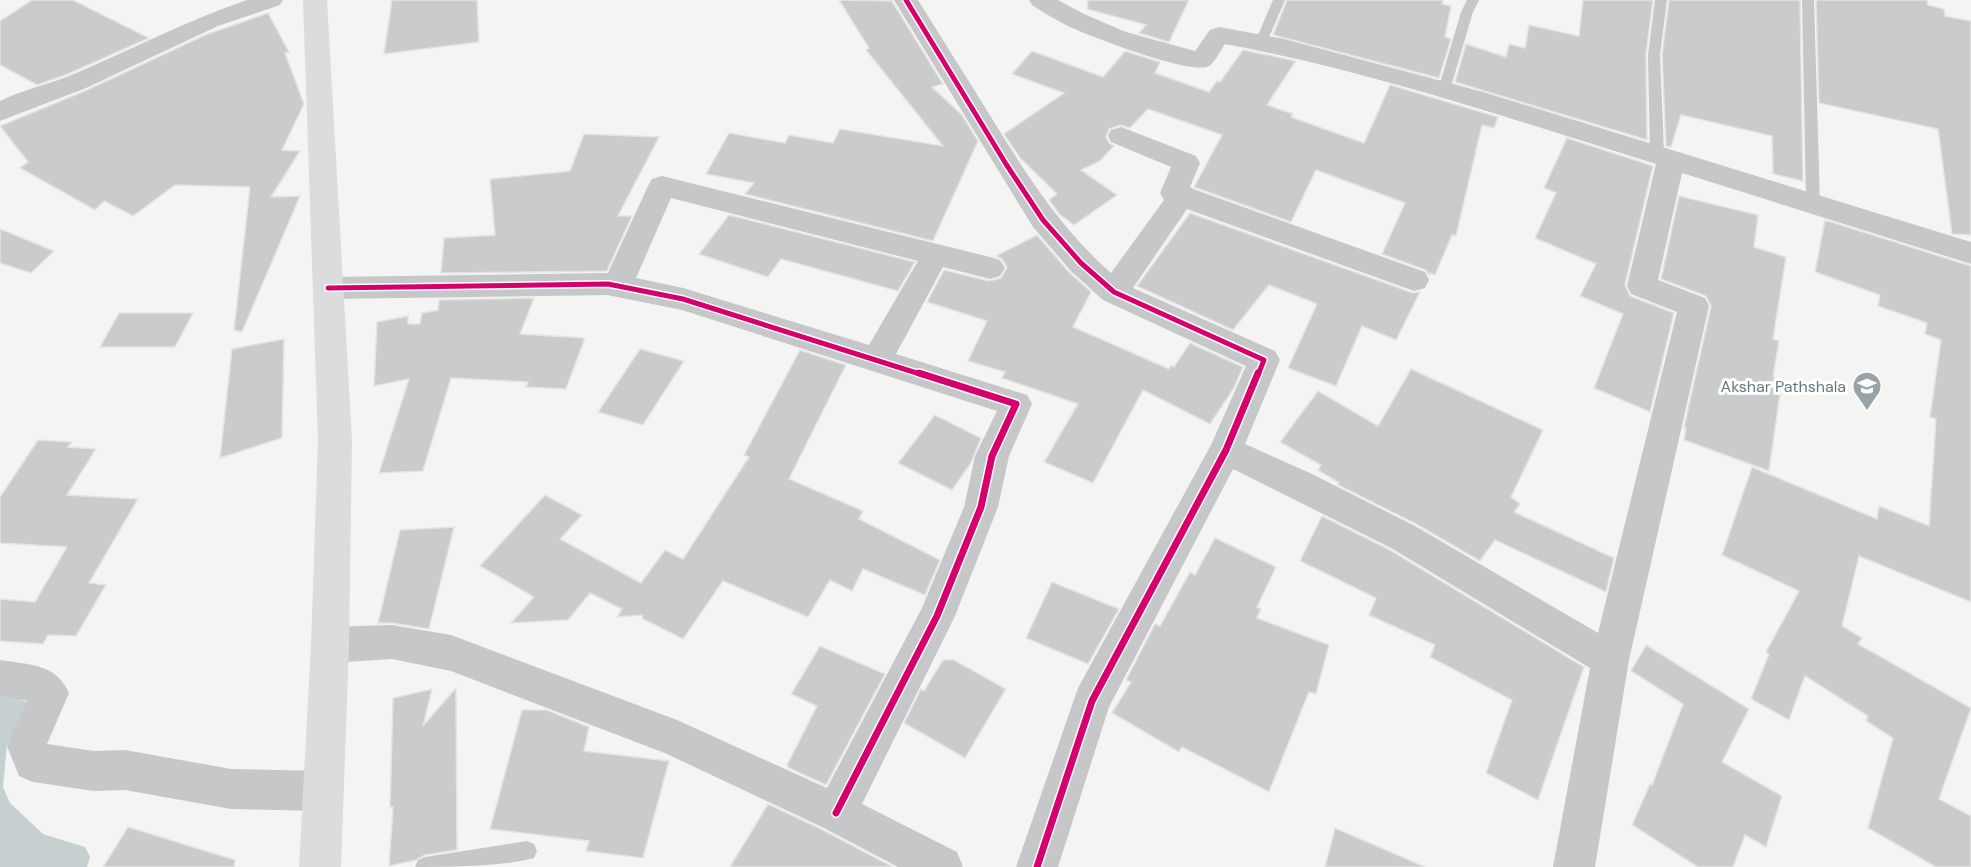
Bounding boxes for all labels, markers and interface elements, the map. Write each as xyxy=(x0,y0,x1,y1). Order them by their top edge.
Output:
school or university icon: Akshar Pathshala xyxy=(1851,370,1883,412)
place label: Akshar Pathshala xyxy=(1721,376,1846,397)

